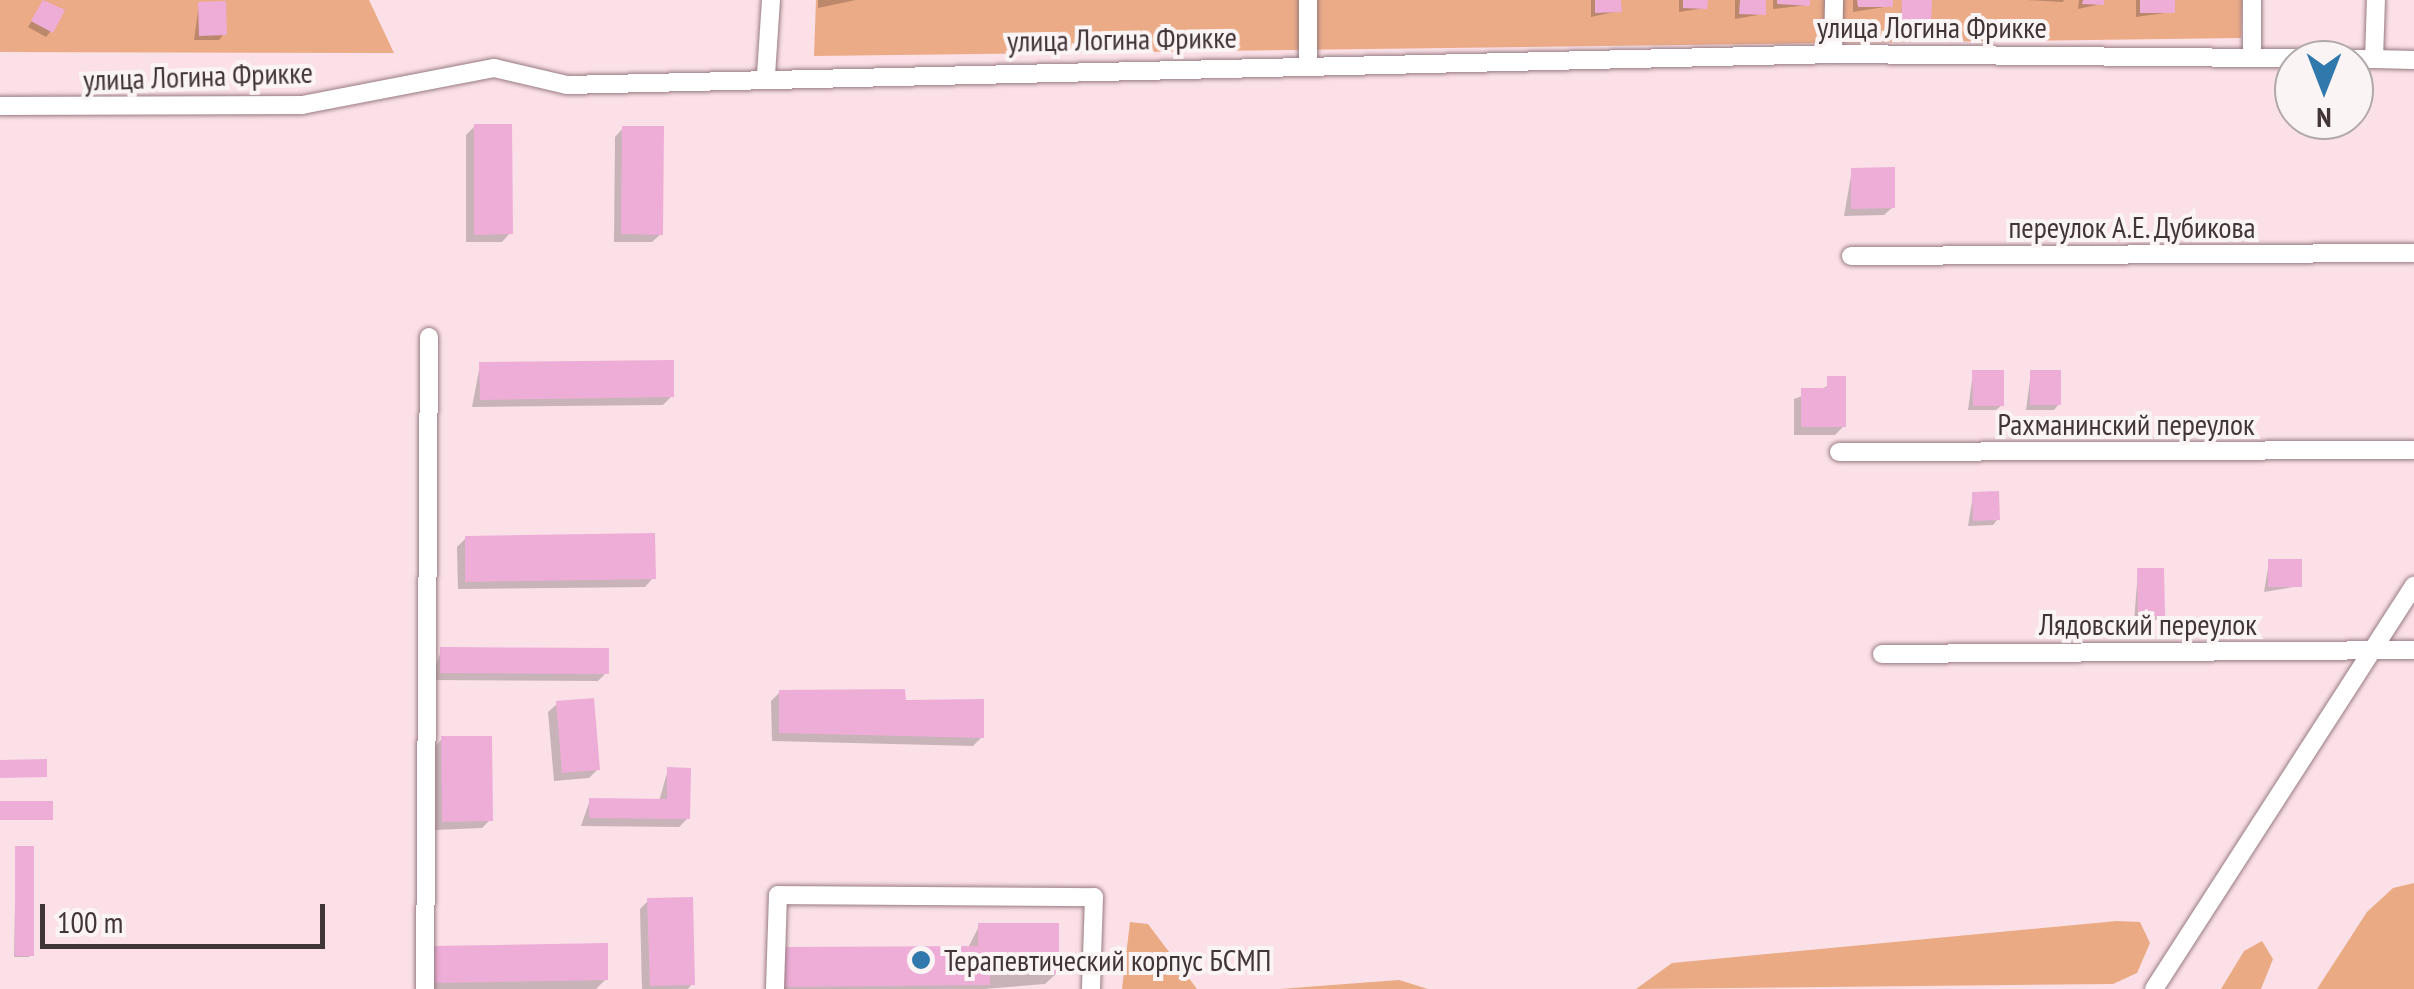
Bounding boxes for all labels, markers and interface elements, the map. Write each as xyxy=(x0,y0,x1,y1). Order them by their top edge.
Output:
street label: улица Логина Фрикке xyxy=(1817,9,2047,45)
street label: улица Логина Фрикке xyxy=(1007,19,1237,59)
north arrow xyxy=(2274,40,2374,140)
street label: улица Логина Фрикке xyxy=(82,54,314,98)
text: N xyxy=(2316,100,2332,137)
street label: переулок А.Е. Дубикова xyxy=(2007,209,2257,245)
street label: Рахманинский переулок xyxy=(1998,406,2254,442)
street label: Лядовский переулок xyxy=(2039,606,2257,642)
scale bar xyxy=(45,884,330,946)
text: 100 m xyxy=(57,902,123,941)
place label: Терапевтический корпус БСМП xyxy=(944,942,1271,978)
marker: Терапевтический корпус БСМП xyxy=(908,947,934,973)

